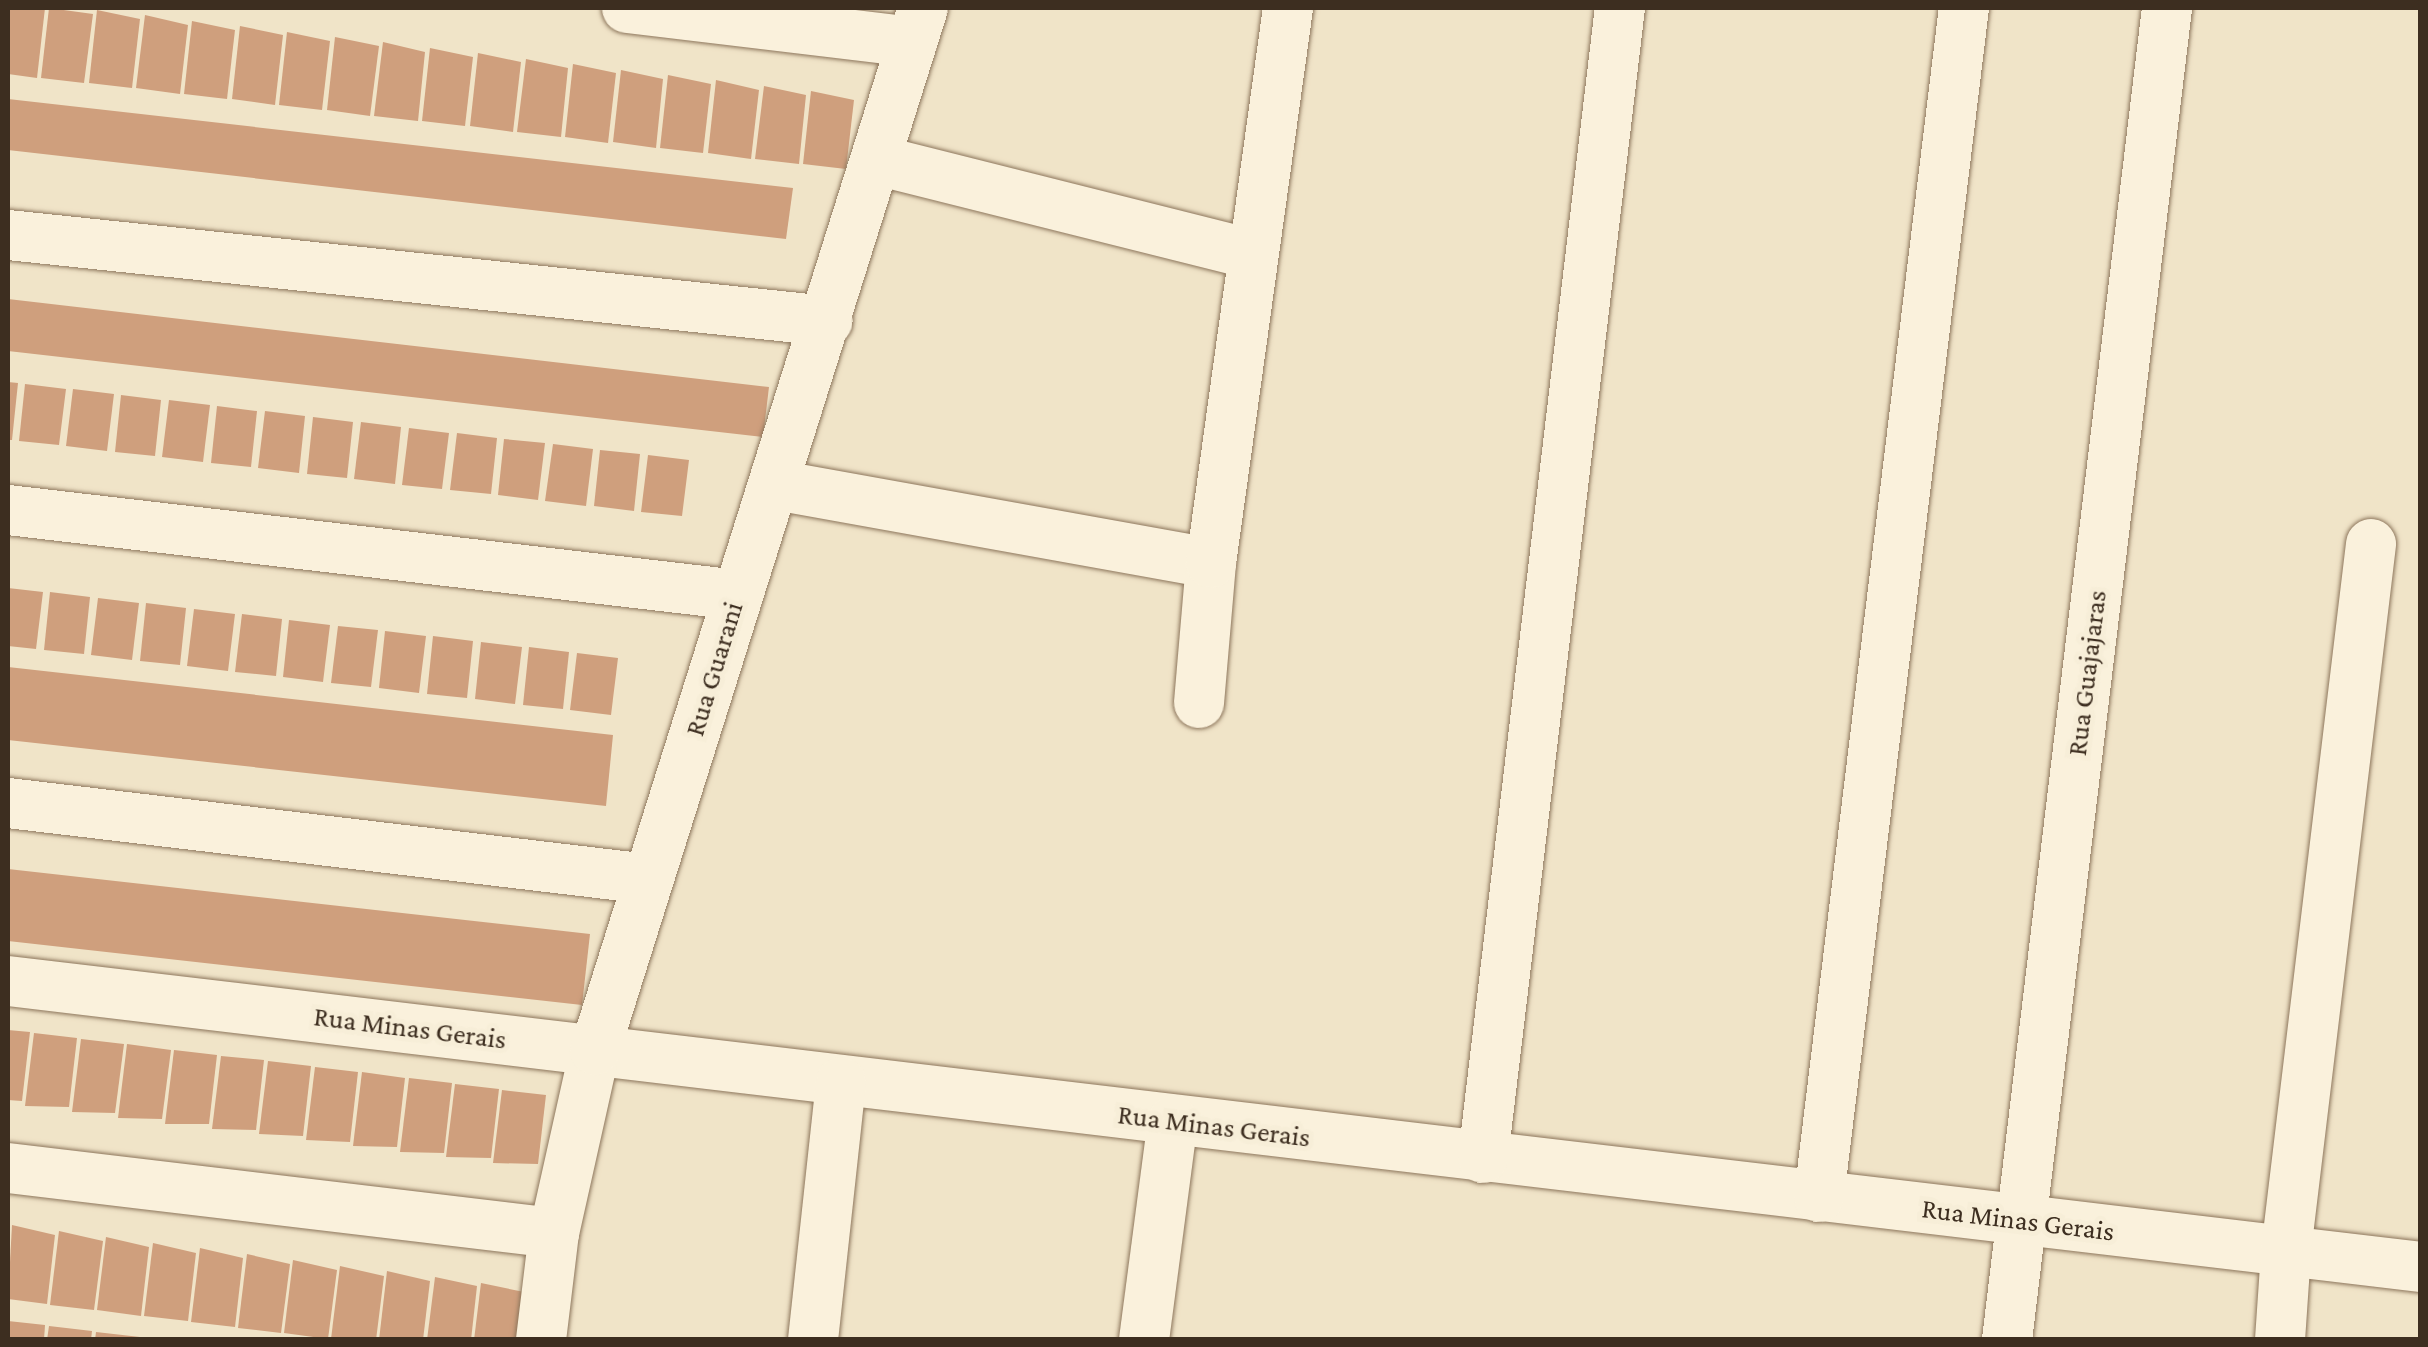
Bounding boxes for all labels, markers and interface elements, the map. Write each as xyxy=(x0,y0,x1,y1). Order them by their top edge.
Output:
street label: Rua Guajajaras xyxy=(2060,588,2114,758)
street label: Rua Guarani xyxy=(678,598,750,740)
street label: Rua Minas Gerais xyxy=(312,1000,508,1056)
street label: Rua Minas Gerais xyxy=(1116,1098,1312,1154)
street label: Rua Minas Gerais xyxy=(1920,1192,2116,1248)

